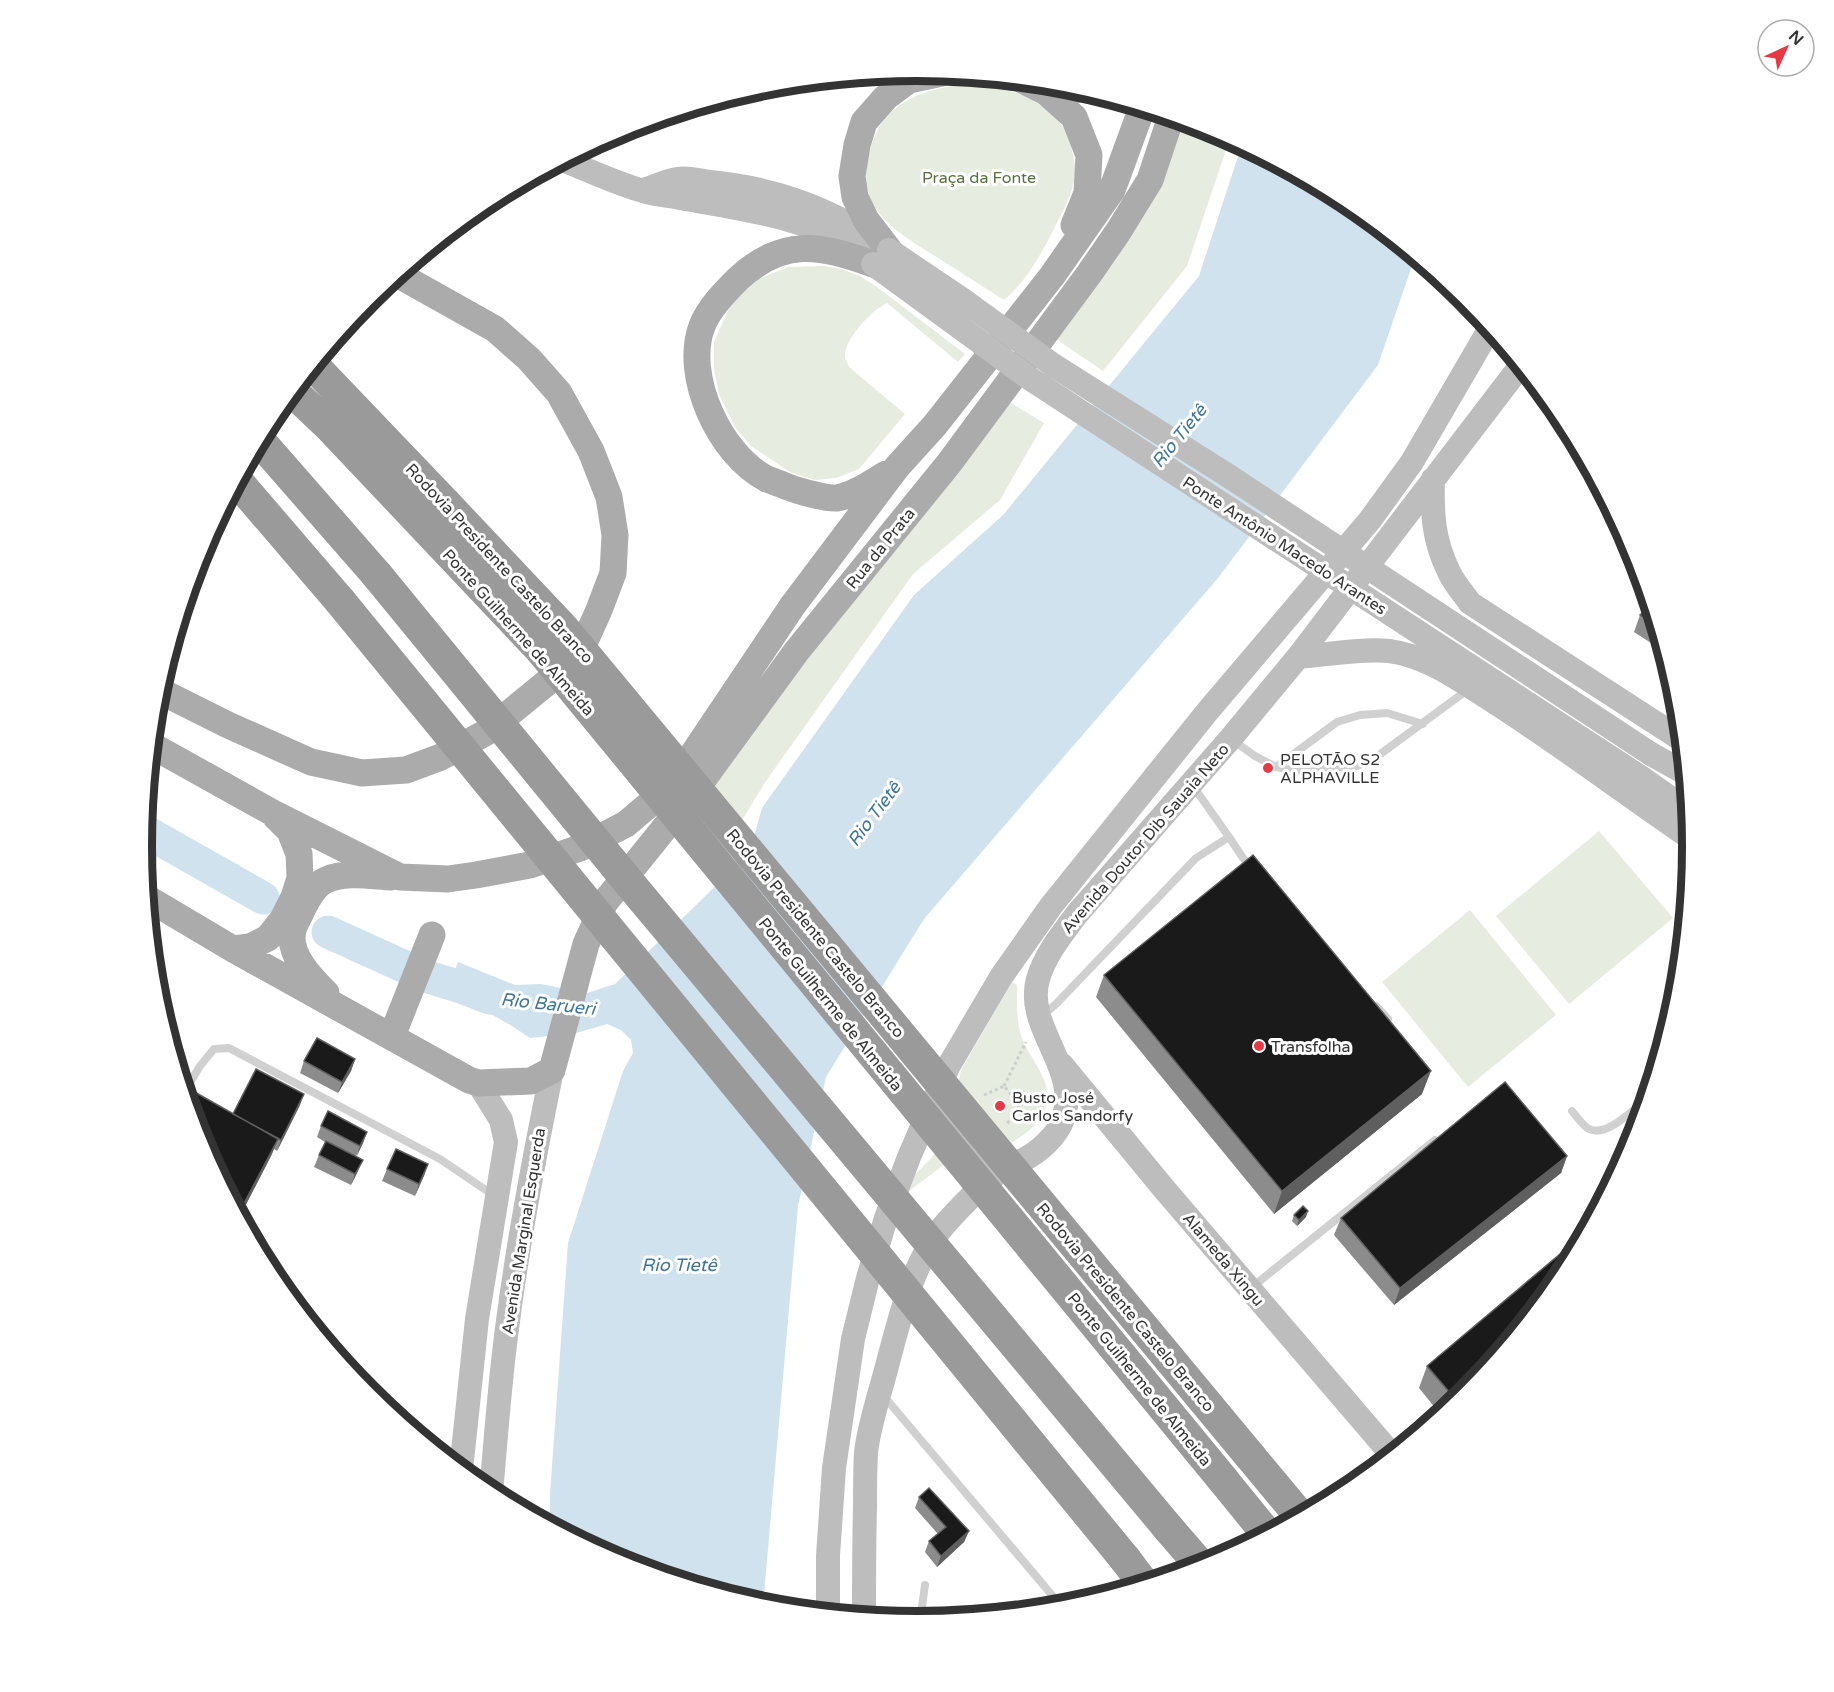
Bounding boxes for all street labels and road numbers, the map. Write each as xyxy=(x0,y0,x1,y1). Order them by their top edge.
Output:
street label: Rodovia Presidente Castelo Branco xyxy=(401,459,597,668)
street label: Ponte Antônio Macedo Arantes xyxy=(1179,472,1390,619)
street label: Rua da Prata xyxy=(842,504,919,593)
street label: Ponte Guilherme de Almeida xyxy=(438,545,599,720)
street label: Avenida Doutor Dib Sauaia Neto xyxy=(1058,740,1234,938)
street label: Rodovia Presidente Castelo Branco xyxy=(722,825,908,1042)
street label: Ponte Guilherme de Almeida xyxy=(754,914,906,1095)
street label: Avenida Marginal Esquerda xyxy=(498,1127,550,1336)
street label: Rodovia Presidente Castelo Branco xyxy=(1032,1199,1218,1416)
street label: Alameda Xingu xyxy=(1178,1209,1268,1311)
street label: Ponte Guilherme de Almeida xyxy=(1063,1289,1215,1470)

